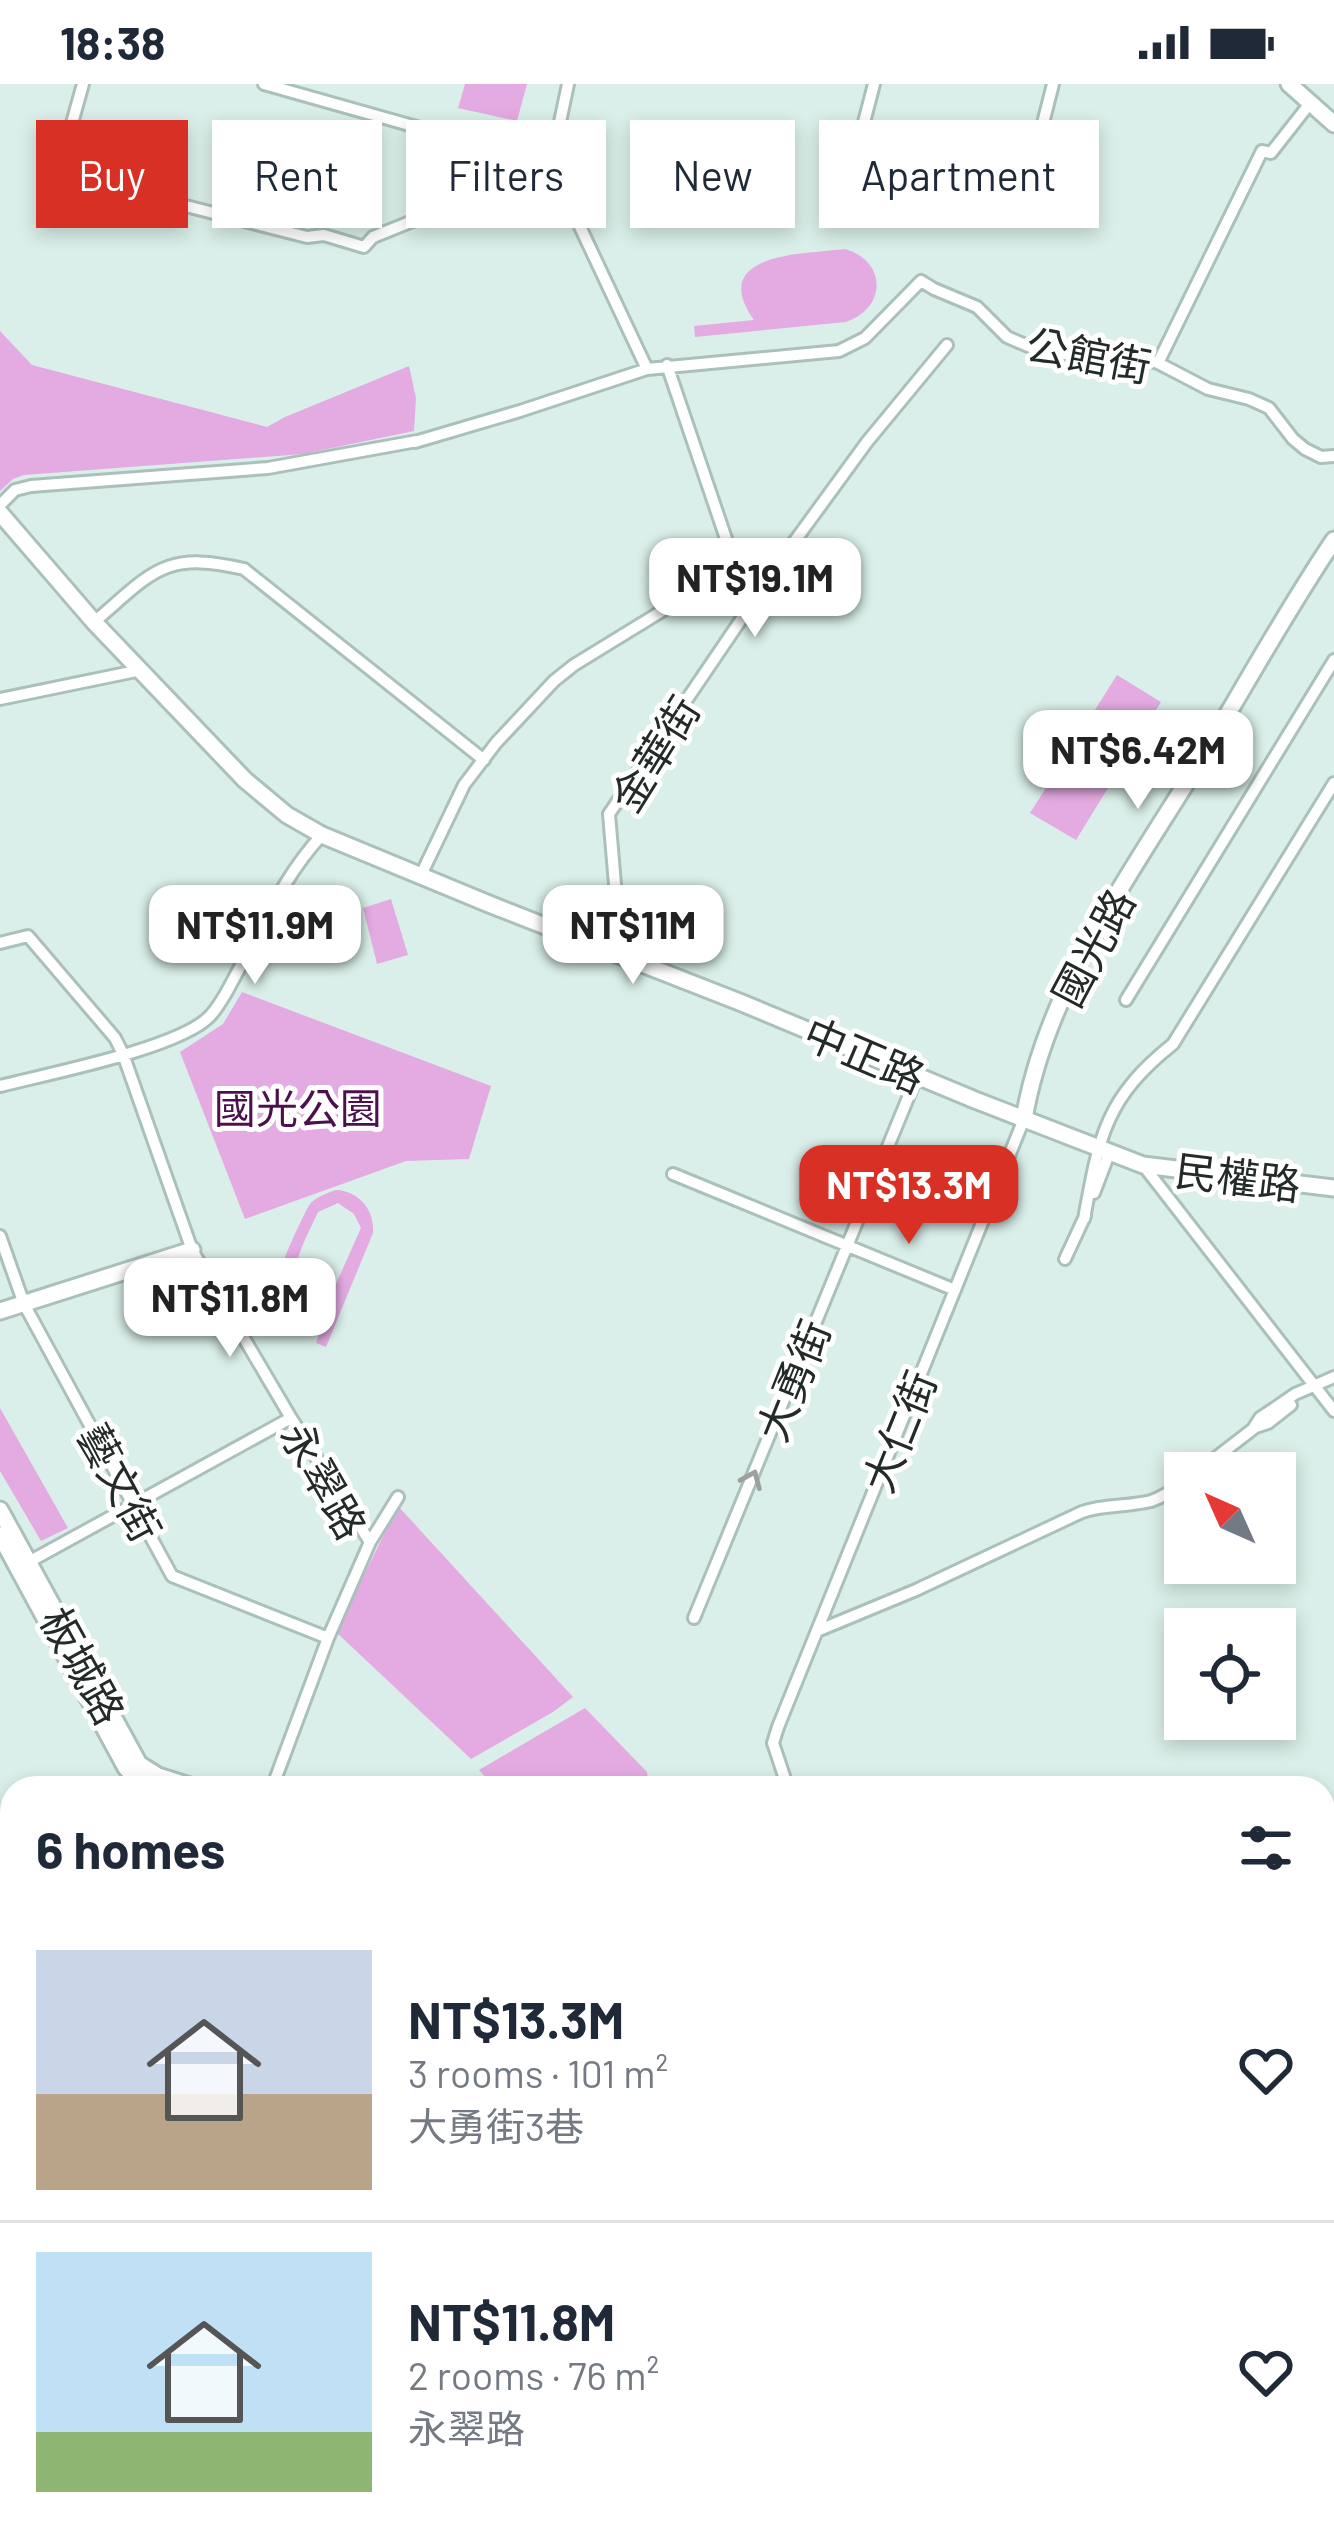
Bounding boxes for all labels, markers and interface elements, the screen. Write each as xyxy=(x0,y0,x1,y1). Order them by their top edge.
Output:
text: 18:38 xyxy=(60,15,165,69)
chip: Buy xyxy=(36,120,188,228)
chip: Rent xyxy=(212,120,382,228)
chip: Filters xyxy=(406,120,606,228)
chip: New xyxy=(630,120,795,228)
chip: Apartment xyxy=(819,120,1099,228)
street label: 公館街 xyxy=(1022,317,1156,391)
pin: NT$19.1M xyxy=(631,538,879,640)
text: NT$19.1M xyxy=(676,553,834,600)
street label: 金華街 xyxy=(599,686,709,820)
pin: NT$6.42M xyxy=(1014,710,1262,812)
text: NT$6.42M xyxy=(1050,725,1226,772)
street label: 國光路 xyxy=(1040,880,1144,1014)
pin: NT$11.9M xyxy=(131,885,379,987)
pin: NT$11M xyxy=(535,885,731,987)
text: NT$11.9M xyxy=(176,900,334,947)
text: NT$11M xyxy=(570,900,696,947)
street label: 中正路 xyxy=(797,1006,933,1102)
park label: 國光公園 xyxy=(214,1082,382,1132)
street label: 民權路 xyxy=(1172,1144,1304,1208)
pin: NT$13.3M xyxy=(785,1145,1033,1247)
text: NT$13.3M xyxy=(826,1160,992,1207)
pin: NT$11.8M xyxy=(106,1258,354,1360)
text: NT$11.8M xyxy=(151,1273,309,1320)
street label: 大勇街 xyxy=(745,1312,839,1448)
street label: 大仁街 xyxy=(851,1363,945,1499)
street label: 永翠路 xyxy=(272,1413,378,1547)
street label: 藝文街 xyxy=(69,1415,173,1549)
north arrow xyxy=(1164,1452,1296,1584)
map controls xyxy=(1164,1452,1296,1740)
one-way arrow xyxy=(738,1470,762,1491)
street label: 板城路 xyxy=(32,1598,136,1732)
button: locate xyxy=(1164,1608,1296,1740)
icon: filters xyxy=(1233,1815,1299,1881)
text: 6 homes xyxy=(36,1818,225,1879)
text: NT$13.3M xyxy=(408,1988,624,2049)
icon: home xyxy=(132,1998,276,2142)
icon: heart xyxy=(1233,2037,1299,2103)
text: 3 rooms · 101 m² xyxy=(408,2049,668,2096)
text: 大勇街3巷 xyxy=(408,2102,584,2149)
text: NT$11.8M xyxy=(408,2290,615,2351)
icon: home xyxy=(132,2300,276,2444)
icon: heart xyxy=(1233,2339,1299,2405)
text: 2 rooms · 76 m² xyxy=(408,2351,659,2398)
text: 永翠路 xyxy=(408,2404,525,2451)

